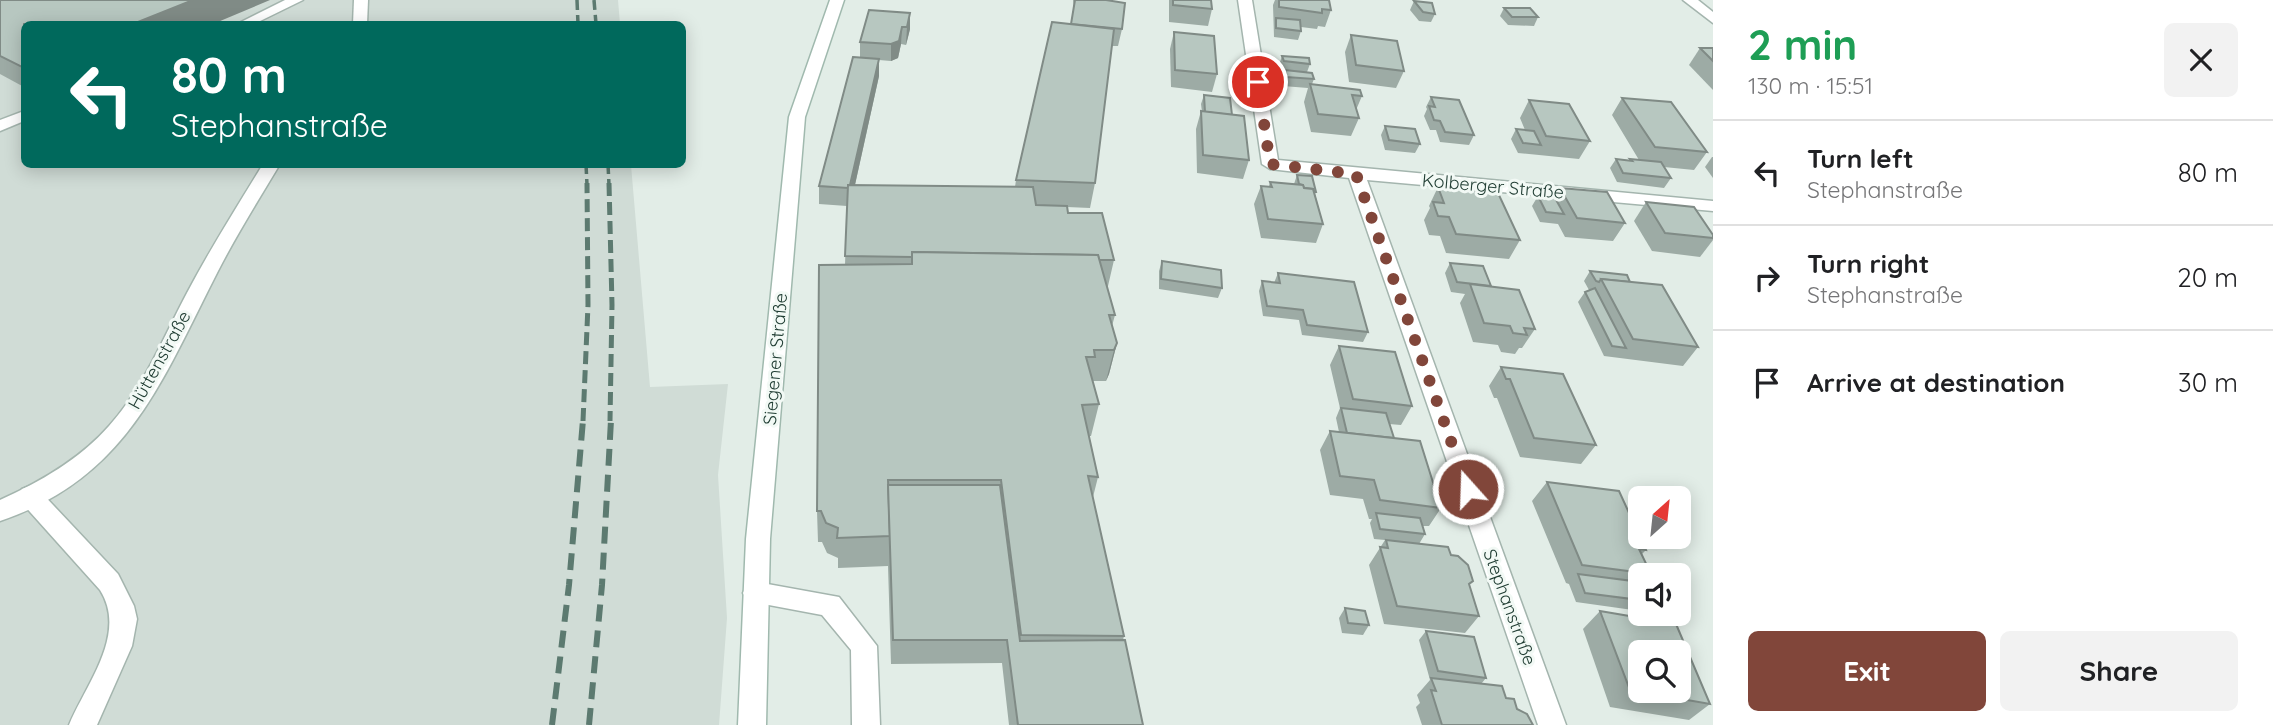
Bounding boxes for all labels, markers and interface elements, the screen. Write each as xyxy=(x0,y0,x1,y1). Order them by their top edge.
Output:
text: 2 min xyxy=(1748,18,1857,71)
button: close xyxy=(2164,23,2238,97)
text: 80 m xyxy=(171,44,287,105)
icon: left xyxy=(56,49,147,140)
pin xyxy=(1228,52,1288,112)
icon: arrive xyxy=(1239,63,1277,101)
text: 130 m · 15:51 xyxy=(1748,71,1873,100)
text: Stephanstraße xyxy=(171,105,388,145)
text: Turn left xyxy=(1807,142,1914,175)
icon: left xyxy=(1748,154,1786,192)
text: 80 m xyxy=(2178,156,2238,189)
street label: Kolberger Straße xyxy=(1421,168,1565,204)
text: Stephanstraße xyxy=(1807,175,1963,204)
text: Turn right xyxy=(1807,247,1929,280)
icon: right xyxy=(1748,259,1786,297)
text: 20 m xyxy=(2177,261,2238,294)
text: Stephanstraße xyxy=(1807,280,1963,309)
street label: Siegener Straße xyxy=(758,292,792,426)
street label: Hüttenstraße xyxy=(122,307,196,413)
icon: arrive xyxy=(1748,364,1786,402)
text: Arrive at destination xyxy=(1807,366,2065,399)
text: 30 m xyxy=(2178,366,2238,399)
position arrow xyxy=(1431,452,1505,526)
north arrow xyxy=(1628,486,1690,550)
map controls xyxy=(1628,486,1691,703)
street label: Stephanstraße xyxy=(1478,546,1542,668)
button: sound xyxy=(1628,563,1691,626)
button: Exit xyxy=(1748,631,1986,711)
button: Share xyxy=(2000,631,2238,711)
button: search xyxy=(1628,640,1691,703)

